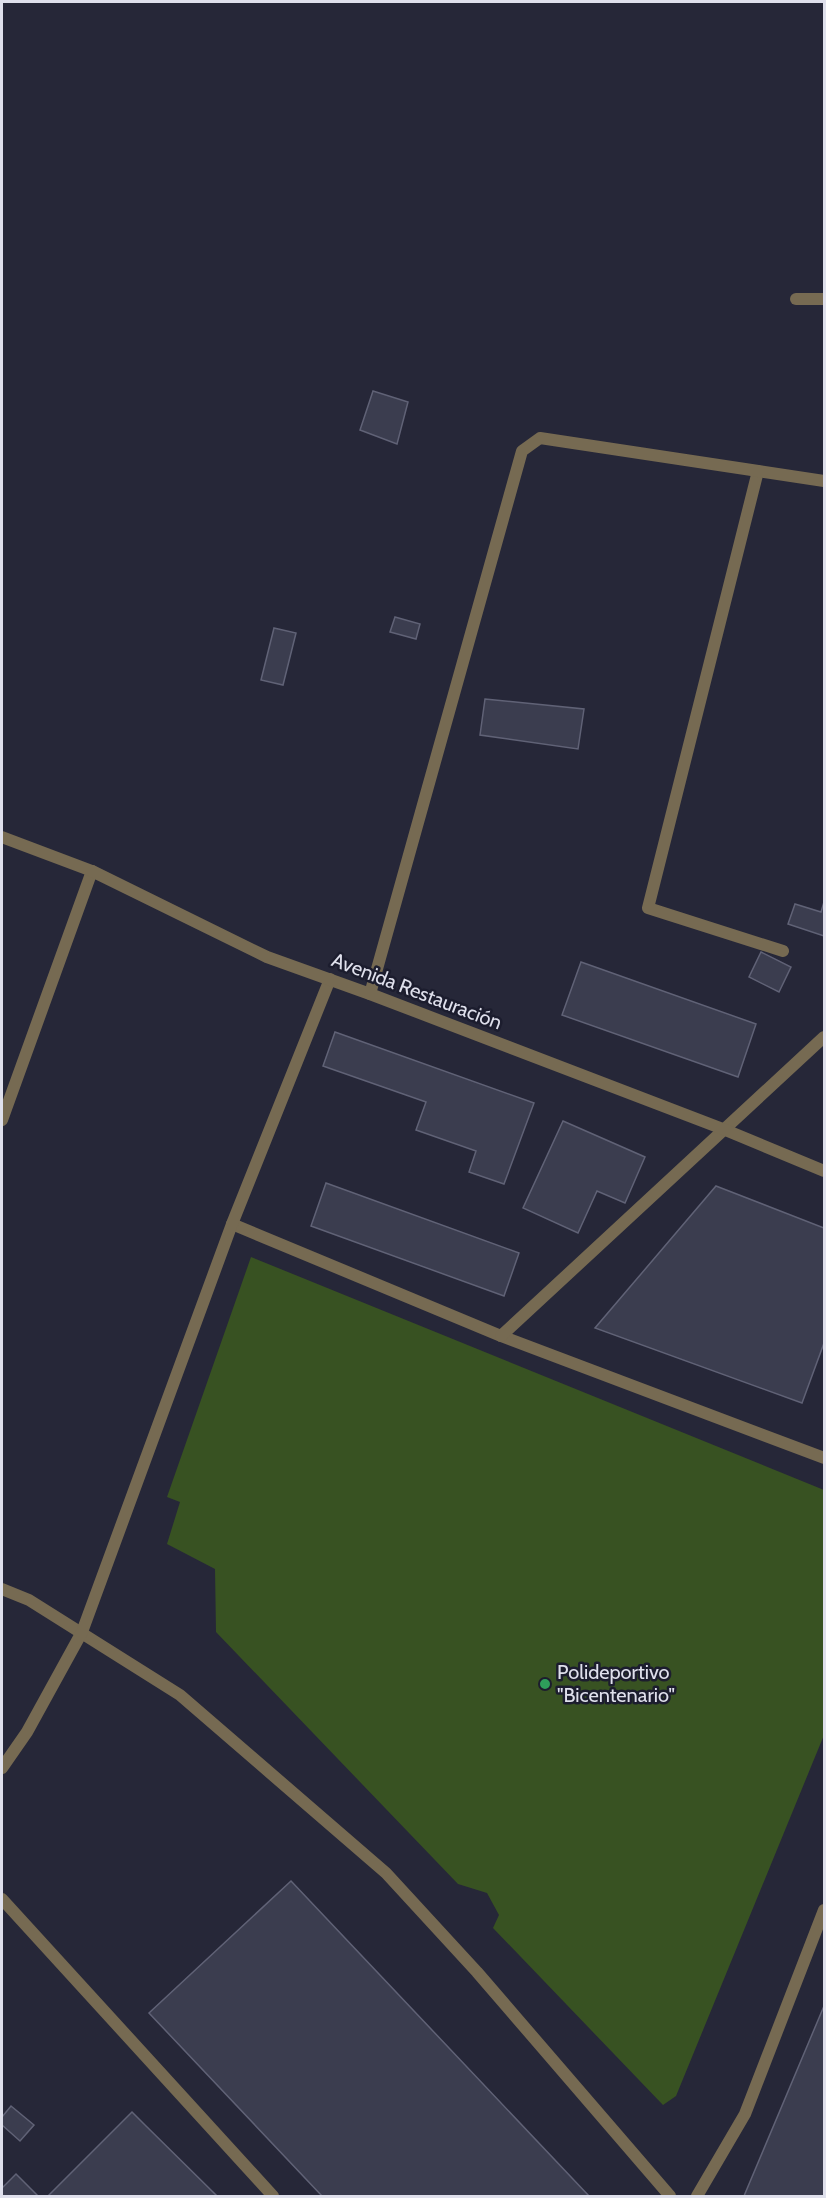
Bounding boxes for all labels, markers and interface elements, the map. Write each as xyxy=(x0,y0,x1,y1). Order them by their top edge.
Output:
street label: Avenida Restauración xyxy=(328,947,506,1035)
place label: Polideportivo "Bicentenario" xyxy=(557,1660,675,1707)
marker: Polideportivo "Bicentenario" xyxy=(538,1677,552,1691)

